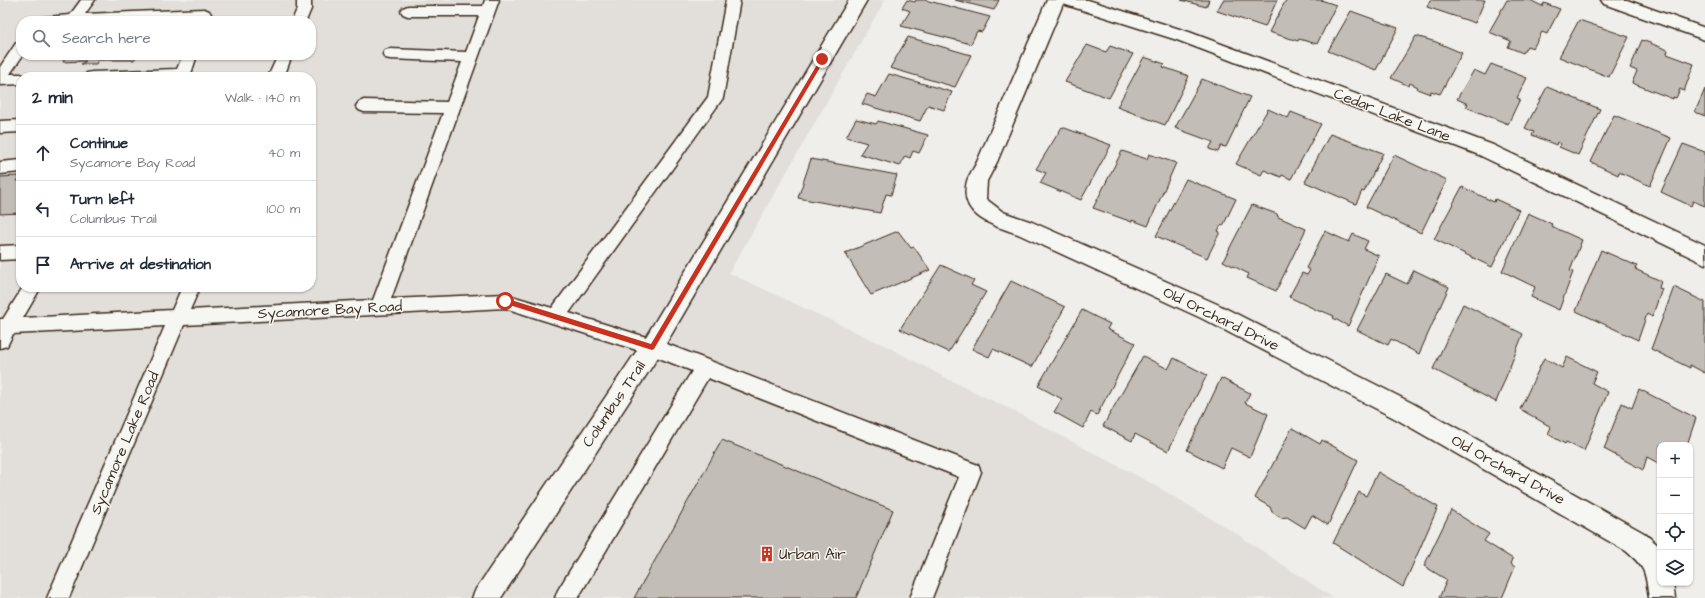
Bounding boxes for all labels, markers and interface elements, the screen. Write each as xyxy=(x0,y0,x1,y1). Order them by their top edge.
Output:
search box xyxy=(16,16,316,60)
icon: search xyxy=(30,27,52,49)
text: Search here xyxy=(62,28,151,49)
route end xyxy=(813,50,831,68)
street label: Cedar Lake Lane xyxy=(1331,83,1453,147)
text: 2 min xyxy=(32,86,73,110)
text: Walk · 140 m xyxy=(225,89,300,107)
text: Continue xyxy=(70,133,128,154)
icon: ahead xyxy=(32,142,54,164)
text: 40 m xyxy=(268,144,300,162)
text: Sycamore Bay Road xyxy=(70,154,195,172)
text: Turn left xyxy=(70,189,134,210)
icon: left xyxy=(32,198,54,220)
text: 100 m xyxy=(267,200,300,218)
text: Columbus Trail xyxy=(70,210,157,228)
icon: arrive xyxy=(32,254,54,276)
text: Arrive at destination xyxy=(70,254,211,275)
street label: Old Orchard Drive xyxy=(1159,282,1283,356)
route start xyxy=(496,292,514,310)
street label: Sycamore Bay Road xyxy=(257,296,403,325)
street label: Columbus Trail xyxy=(577,357,651,451)
street label: Sycamore Lake Road xyxy=(85,368,166,518)
street label: Old Orchard Drive xyxy=(1447,430,1569,510)
map controls xyxy=(1657,442,1693,586)
button: + xyxy=(1657,442,1693,478)
button: − xyxy=(1657,478,1693,514)
button: locate xyxy=(1657,514,1693,550)
place label: Urban Air xyxy=(779,544,845,565)
building icon: Urban Air xyxy=(758,545,776,563)
button: layers xyxy=(1657,550,1693,586)

